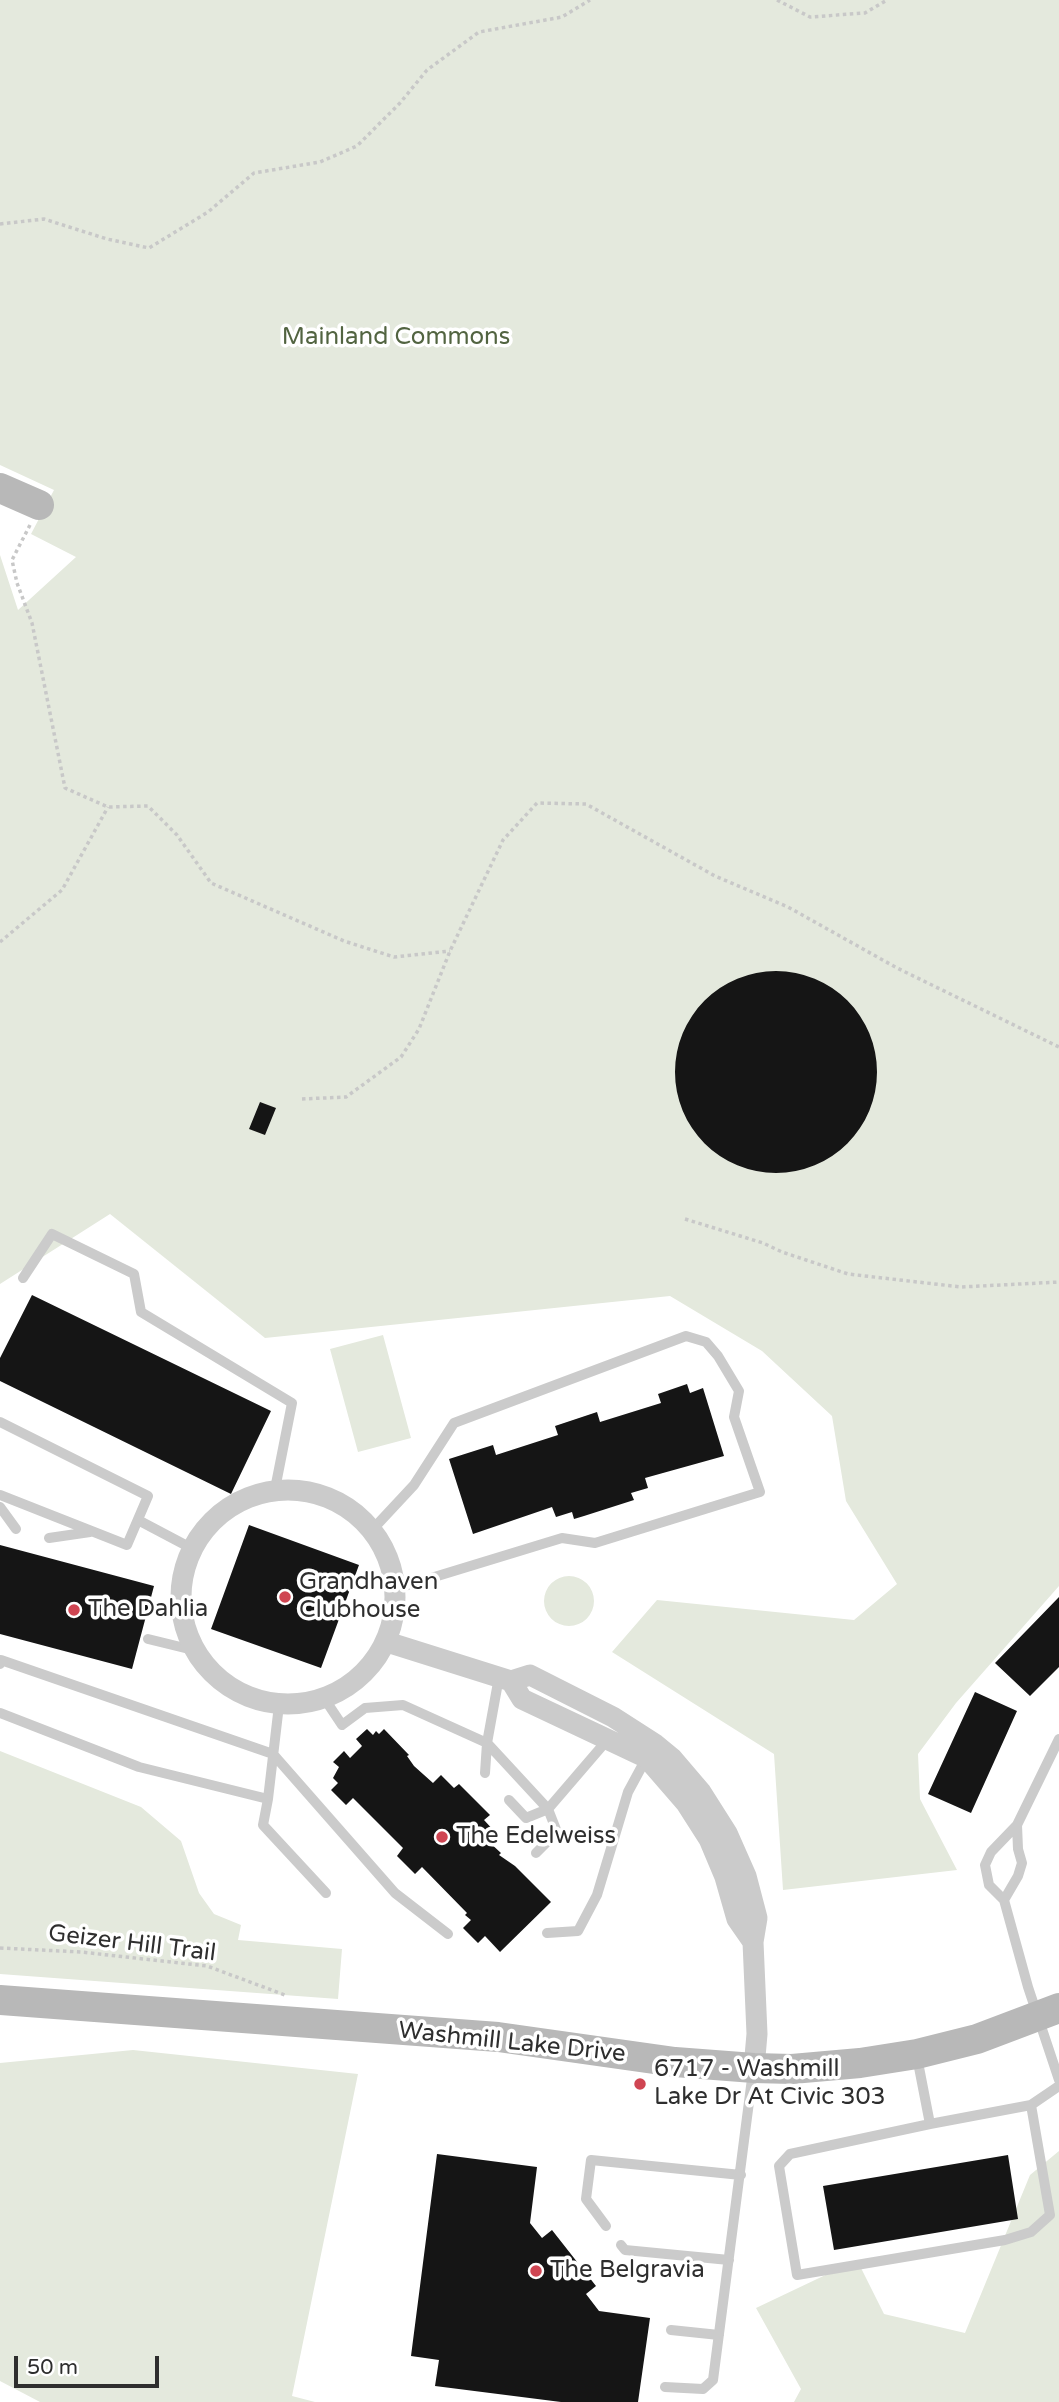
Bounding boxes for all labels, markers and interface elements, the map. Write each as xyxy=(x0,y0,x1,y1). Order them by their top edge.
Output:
park label: Mainland Commons xyxy=(282,324,510,352)
place label: Grandhaven Clubhouse xyxy=(299,1569,438,1625)
marker: Grandhaven Clubhouse xyxy=(277,1589,293,1605)
place label: The Dahlia xyxy=(88,1596,208,1624)
marker: The Dahlia xyxy=(66,1602,82,1618)
place label: The Edelweiss xyxy=(456,1823,616,1851)
marker: The Edelweiss xyxy=(434,1829,450,1845)
street label: Geizer Hill Trail xyxy=(47,1919,217,1969)
street label: Washmill Lake Drive xyxy=(397,2017,627,2069)
place label: 6717 - Washmill Lake Dr At Civic 303 xyxy=(654,2056,886,2112)
marker: 6717 - Washmill Lake Dr At Civic 303 xyxy=(632,2076,648,2092)
place label: The Belgravia xyxy=(550,2257,705,2285)
marker: The Belgravia xyxy=(528,2263,544,2279)
scale bar xyxy=(18,2342,163,2386)
text: 50 m xyxy=(27,2355,78,2380)

